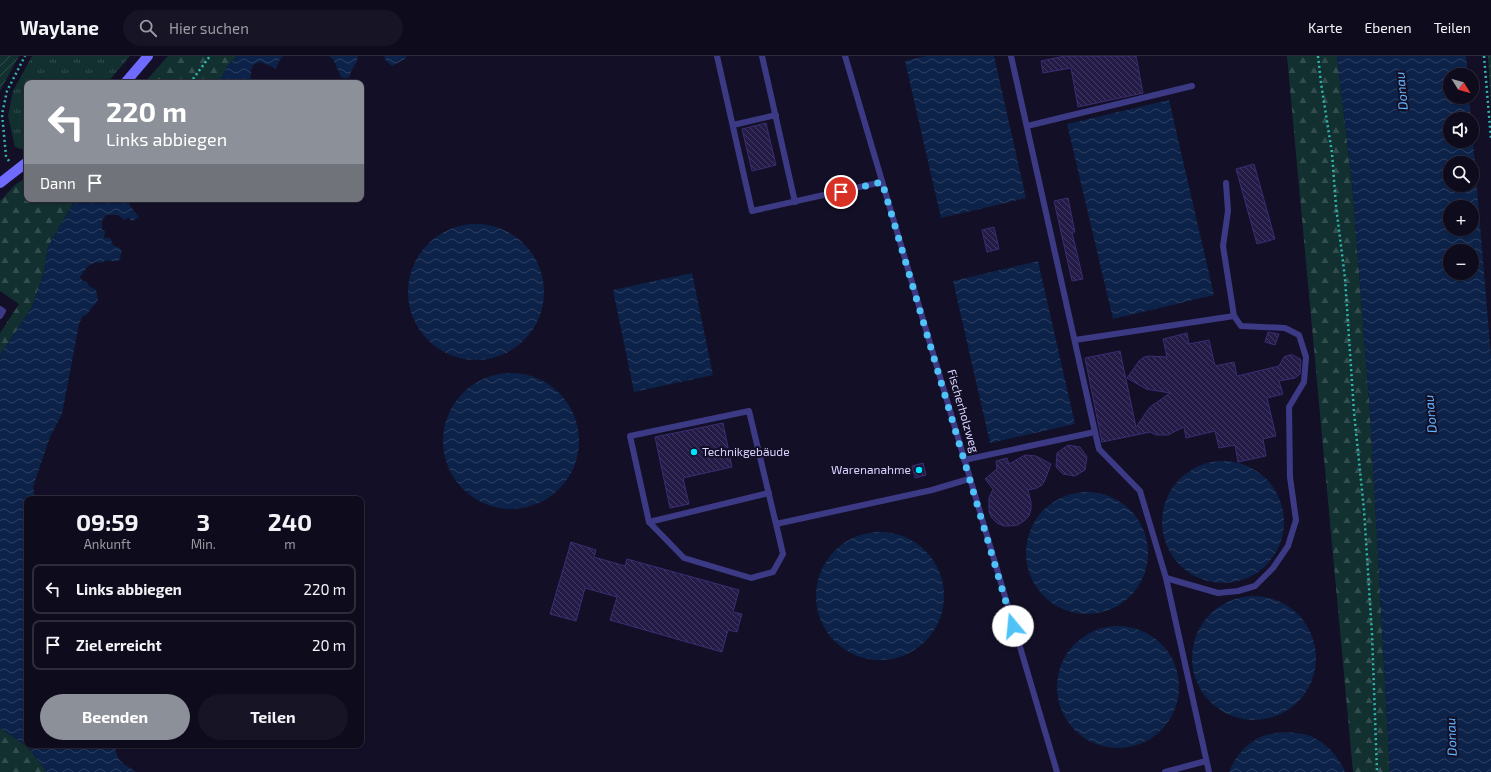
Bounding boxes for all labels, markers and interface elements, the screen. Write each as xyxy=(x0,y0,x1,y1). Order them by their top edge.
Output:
search box xyxy=(123,10,403,46)
text: Waylane xyxy=(20,16,99,39)
icon: search xyxy=(137,17,159,39)
text: Hier suchen xyxy=(169,19,249,37)
text: Karte xyxy=(1308,19,1343,36)
text: Ebenen xyxy=(1365,19,1412,36)
text: Teilen xyxy=(1434,19,1471,36)
north arrow xyxy=(1443,68,1479,104)
map controls xyxy=(1443,68,1479,280)
water label: Donau xyxy=(1391,71,1411,111)
text: 220 m xyxy=(106,94,187,128)
icon: left xyxy=(40,96,92,148)
button: sound xyxy=(1443,112,1479,148)
text: Links abbiegen xyxy=(106,128,227,150)
button: search xyxy=(1443,156,1479,192)
icon: arrive xyxy=(84,172,106,194)
text: Dann xyxy=(40,174,76,192)
pin xyxy=(824,175,858,209)
icon: arrive xyxy=(830,181,852,203)
button: + xyxy=(1443,200,1479,236)
button: − xyxy=(1443,244,1479,280)
street label: Fischerholzweg xyxy=(945,367,983,454)
water label: Donau xyxy=(1420,394,1440,434)
place label: Technikgebäude xyxy=(702,444,790,458)
marker: Technikgebäude xyxy=(689,447,699,457)
place label: Warenanahme xyxy=(831,462,911,476)
marker: Warenanahme xyxy=(914,465,924,475)
text: 09:59 xyxy=(76,507,139,536)
text: 3 xyxy=(196,507,210,536)
text: 240 xyxy=(268,507,312,536)
text: Ankunft xyxy=(84,536,131,552)
text: Min. xyxy=(191,536,216,552)
text: m xyxy=(284,536,296,552)
icon: left xyxy=(42,578,64,600)
text: Links abbiegen xyxy=(76,580,182,598)
text: 220 m xyxy=(304,580,346,598)
position arrow xyxy=(992,605,1034,647)
icon: arrive xyxy=(42,634,64,656)
text: Ziel erreicht xyxy=(76,636,162,654)
text: 20 m xyxy=(312,636,346,654)
button: Beenden xyxy=(40,694,190,740)
button: Teilen xyxy=(198,694,348,740)
water label: Donau xyxy=(1442,718,1460,756)

